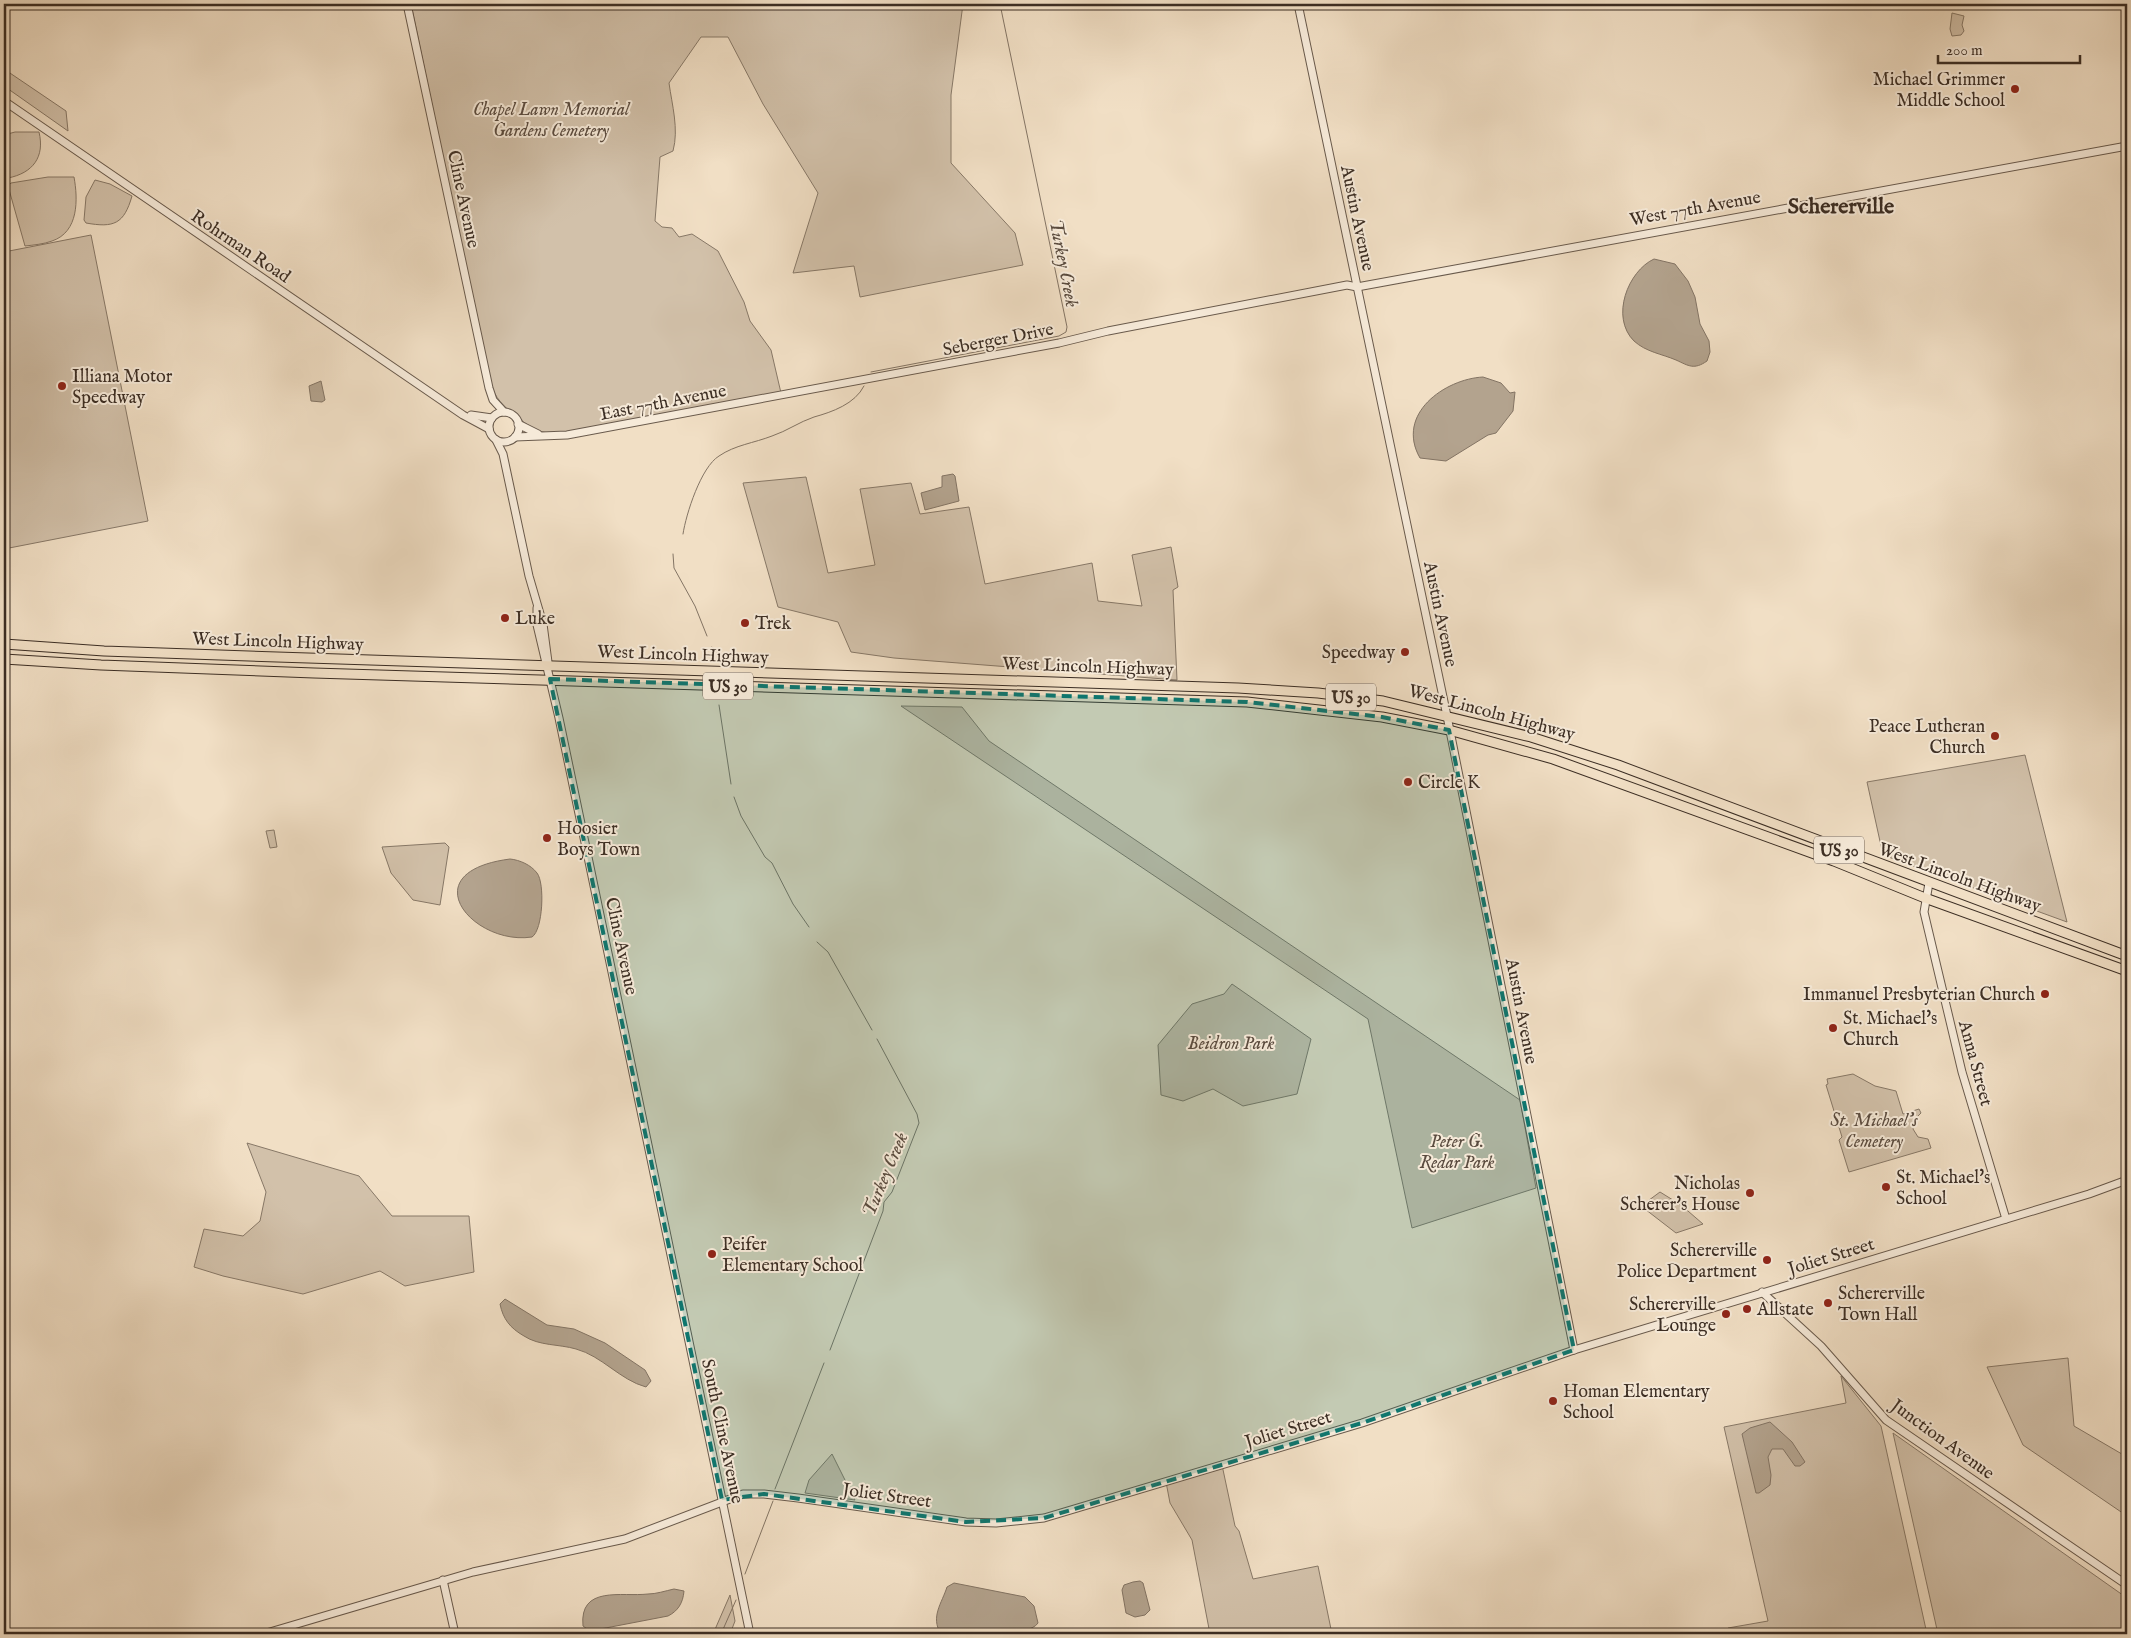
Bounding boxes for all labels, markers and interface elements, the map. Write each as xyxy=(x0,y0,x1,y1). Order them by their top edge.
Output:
scale bar xyxy=(1938,32,2081,64)
text: 200 m xyxy=(1946,41,1983,60)
place label: Michael Grimmer Middle School xyxy=(1873,69,2005,113)
marker: Michael Grimmer Middle School xyxy=(2009,83,2021,95)
park label: Chapel Lawn Memorial Gardens Cemetery xyxy=(473,99,631,143)
street label: Cline Avenue xyxy=(441,148,484,250)
street label: Austin Avenue xyxy=(1334,162,1379,273)
street label: West 77th Avenue xyxy=(1628,187,1763,232)
district label: Schererville xyxy=(1788,193,1894,221)
street label: Rohrman Road xyxy=(186,205,295,289)
water label: Turkey Creek xyxy=(1043,217,1083,310)
street label: Seberger Drive xyxy=(941,318,1056,362)
place label: Illiana Motor Speedway xyxy=(72,366,173,410)
marker: Illiana Motor Speedway xyxy=(56,380,68,392)
street label: East 77th Avenue xyxy=(598,380,728,427)
street label: Austin Avenue xyxy=(1417,558,1462,669)
place label: Luke xyxy=(515,608,555,631)
marker: Luke xyxy=(499,612,511,624)
place label: Trek xyxy=(755,613,792,636)
marker: Trek xyxy=(739,617,751,629)
street label: West Lincoln Highway xyxy=(192,628,364,657)
street label: West Lincoln Highway xyxy=(597,641,769,670)
place label: Speedway xyxy=(1322,642,1395,665)
marker: Speedway xyxy=(1399,646,1411,658)
street label: West Lincoln Highway xyxy=(1002,653,1174,682)
road number: US 30 xyxy=(703,672,753,699)
street label: West Lincoln Highway xyxy=(1406,680,1578,747)
road number: US 30 xyxy=(1326,684,1376,710)
place label: Peace Lutheran Church xyxy=(1869,716,1985,760)
marker: Peace Lutheran Church xyxy=(1989,730,2001,742)
place label: Circle K xyxy=(1418,772,1481,795)
marker: Circle K xyxy=(1402,776,1414,788)
place label: Hoosier Boys Town xyxy=(557,818,640,862)
marker: Hoosier Boys Town xyxy=(541,832,553,844)
road number: US 30 xyxy=(1814,836,1864,864)
street label: West Lincoln Highway xyxy=(1875,838,2044,919)
street label: Cline Avenue xyxy=(599,895,642,997)
street label: Austin Avenue xyxy=(1499,955,1542,1066)
place label: Immanuel Presbyterian Church xyxy=(1803,984,2035,1007)
marker: Immanuel Presbyterian Church xyxy=(2039,988,2051,1000)
place label: St. Michael's Church xyxy=(1843,1008,1937,1052)
street label: Anna Street xyxy=(1952,1017,1997,1109)
marker: St. Michael's Church xyxy=(1827,1022,1839,1034)
park label: Beidron Park xyxy=(1188,1033,1274,1056)
park label: St. Michael's Cemetery xyxy=(1830,1110,1919,1154)
water label: Turkey Creek xyxy=(857,1129,914,1220)
park label: Peter G. Redar Park xyxy=(1419,1131,1495,1175)
place label: St. Michael's School xyxy=(1896,1167,1990,1211)
place label: Nicholas Scherer's House xyxy=(1620,1173,1740,1217)
marker: St. Michael's School xyxy=(1880,1181,1892,1193)
marker: Nicholas Scherer's House xyxy=(1744,1187,1756,1199)
street label: Joliet Street xyxy=(1783,1233,1877,1282)
place label: Peifer Elementary School xyxy=(722,1234,863,1278)
place label: Schererville Police Department xyxy=(1617,1240,1757,1284)
marker: Peifer Elementary School xyxy=(706,1248,718,1260)
marker: Schererville Police Department xyxy=(1761,1254,1773,1266)
place label: Schererville Town Hall xyxy=(1838,1283,1925,1327)
place label: Schererville Lounge xyxy=(1629,1294,1716,1338)
marker: Schererville Town Hall xyxy=(1822,1297,1834,1309)
place label: Allstate xyxy=(1756,1299,1814,1322)
marker: Allstate xyxy=(1741,1303,1753,1315)
marker: Schererville Lounge xyxy=(1720,1308,1732,1320)
street label: South Cline Avenue xyxy=(695,1357,748,1506)
place label: Homan Elementary School xyxy=(1563,1381,1710,1425)
street label: Junction Avenue xyxy=(1884,1394,1998,1486)
marker: Homan Elementary School xyxy=(1547,1395,1559,1407)
street label: Joliet Street xyxy=(1240,1406,1334,1455)
street label: Joliet Street xyxy=(839,1479,933,1514)

